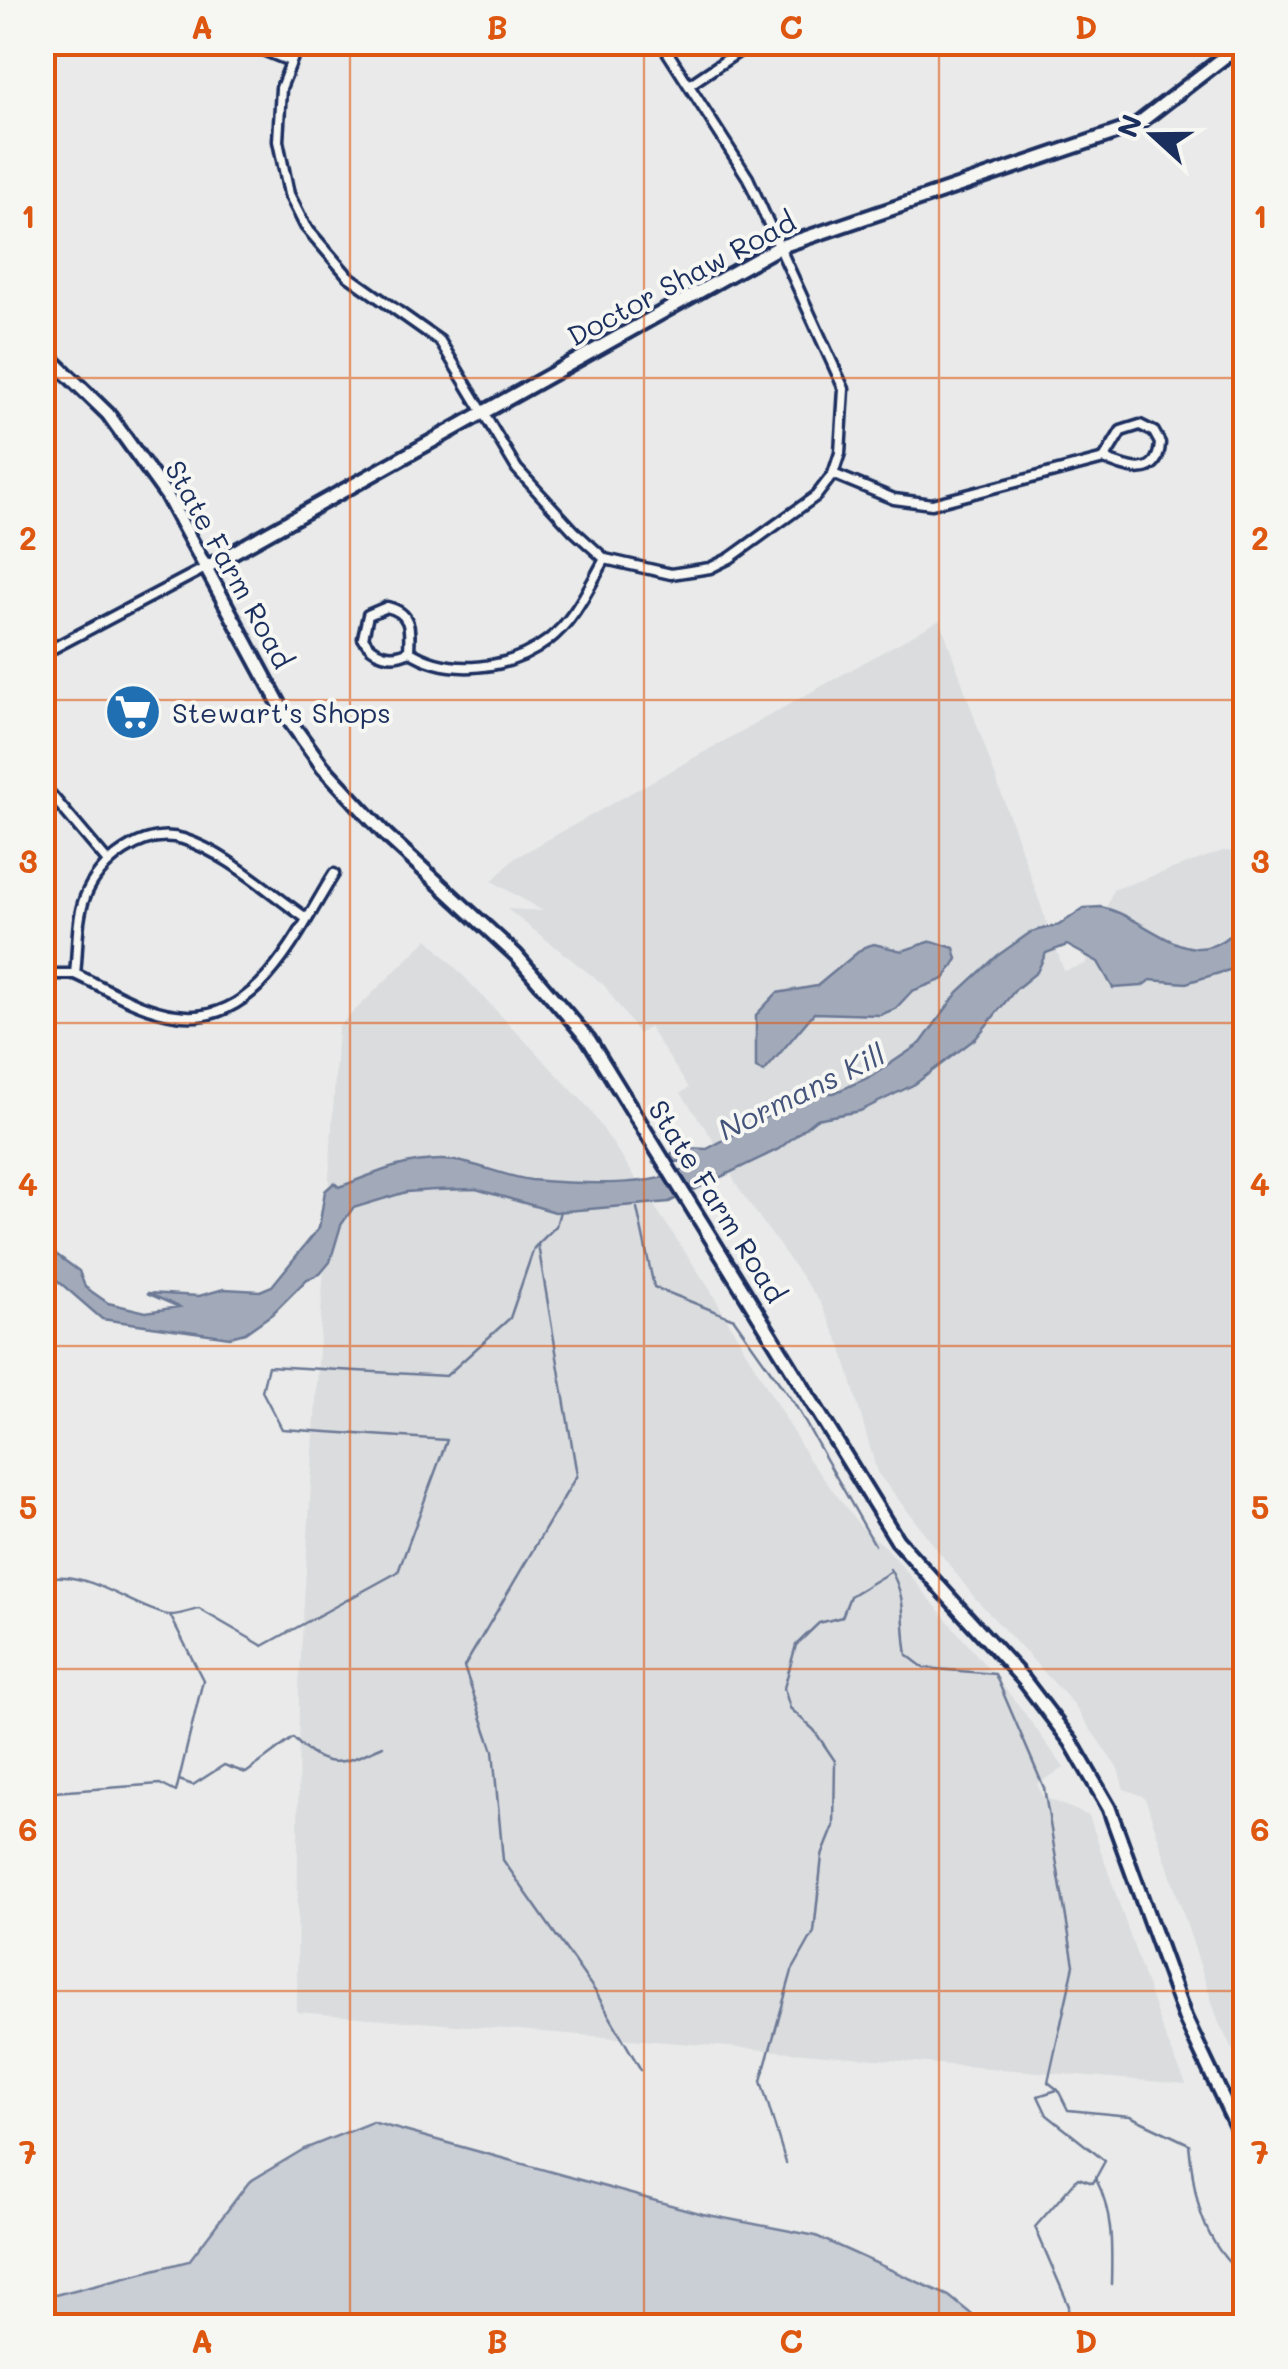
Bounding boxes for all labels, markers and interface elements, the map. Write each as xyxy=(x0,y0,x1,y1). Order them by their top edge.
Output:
text: A xyxy=(191,5,213,47)
text: B xyxy=(486,5,508,47)
text: C xyxy=(779,5,803,47)
text: D xyxy=(1075,5,1097,47)
north arrow xyxy=(1103,85,1203,185)
text: N xyxy=(1108,109,1149,142)
text: 1 xyxy=(21,194,35,236)
text: 1 xyxy=(1253,194,1267,236)
street label: Doctor Shaw Road xyxy=(561,203,801,353)
street label: State Farm Road xyxy=(158,454,302,674)
text: 2 xyxy=(19,516,37,558)
text: 2 xyxy=(1251,516,1269,558)
supermarket icon: Stewart's Shops xyxy=(103,682,163,742)
place label: Stewart's Shops xyxy=(172,694,391,730)
text: 3 xyxy=(18,839,38,881)
text: 3 xyxy=(1250,839,1270,881)
water label: Normans Kill xyxy=(711,1033,891,1149)
street label: State Farm Road xyxy=(641,1093,795,1309)
text: 4 xyxy=(18,1162,38,1204)
text: 4 xyxy=(1250,1162,1270,1204)
text: 5 xyxy=(19,1485,37,1527)
text: 5 xyxy=(1251,1485,1269,1527)
text: 6 xyxy=(18,1807,38,1849)
text: 6 xyxy=(1250,1807,1270,1849)
text: 7 xyxy=(19,2130,37,2172)
text: 7 xyxy=(1251,2130,1269,2172)
text: A xyxy=(191,2319,213,2361)
text: B xyxy=(486,2319,508,2361)
text: C xyxy=(779,2319,803,2361)
text: D xyxy=(1075,2319,1097,2361)

